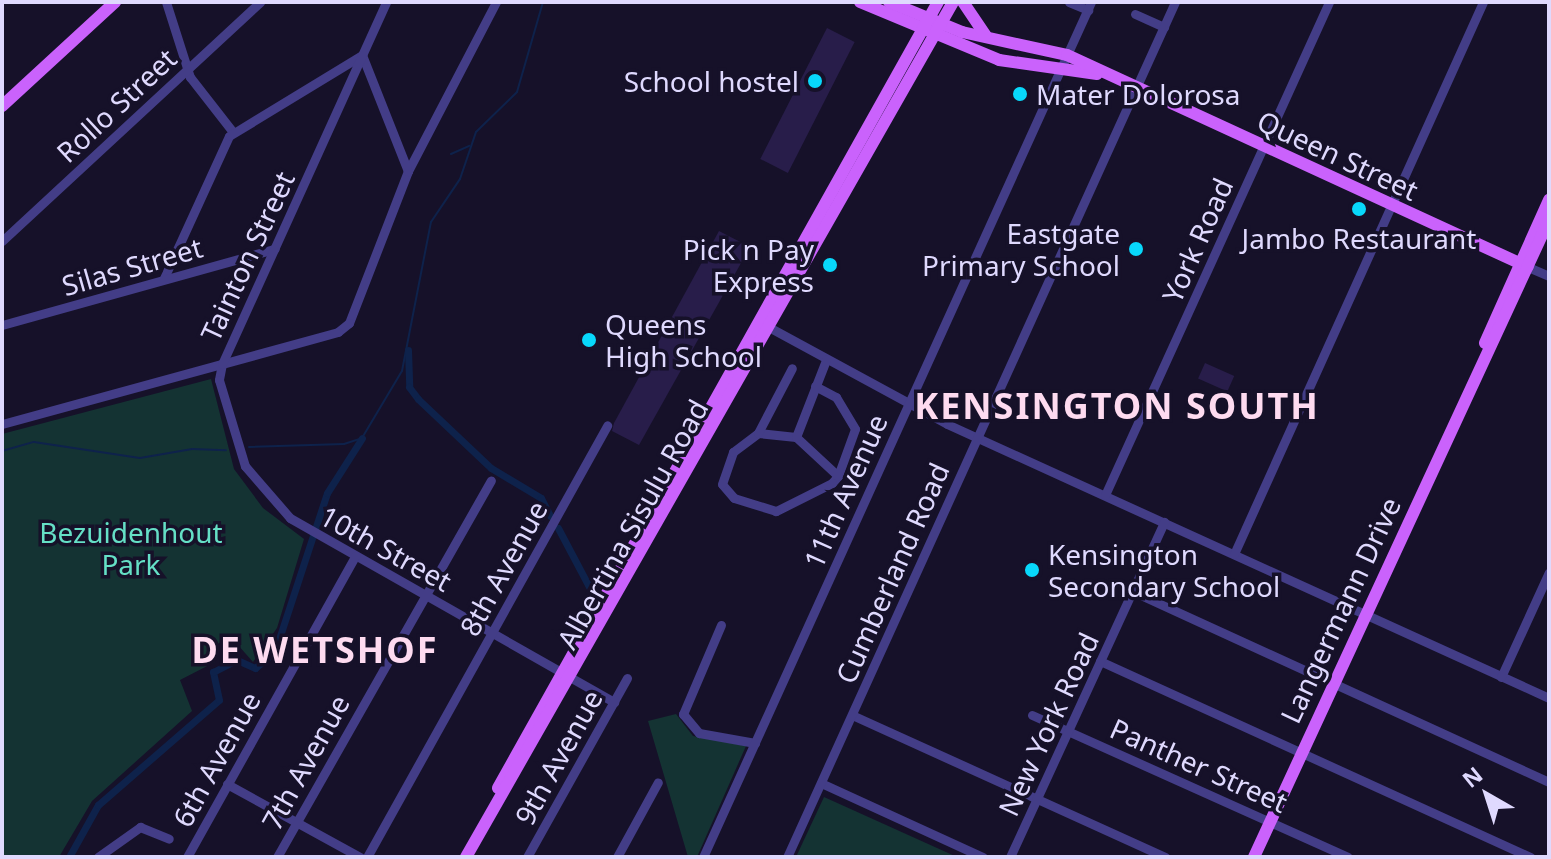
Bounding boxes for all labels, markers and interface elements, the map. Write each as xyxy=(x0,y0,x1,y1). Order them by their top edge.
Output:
street label: Rollo Street xyxy=(49,41,183,169)
place label: School hostel xyxy=(624,64,799,98)
marker: School hostel xyxy=(806,72,824,90)
place label: Mater Dolorosa xyxy=(1036,77,1240,111)
marker: Mater Dolorosa xyxy=(1011,85,1029,103)
street label: Queen Street xyxy=(1252,103,1424,207)
street label: Tainton Street xyxy=(193,166,301,346)
street label: York Road xyxy=(1155,173,1239,307)
marker: Jambo Restaurant xyxy=(1350,200,1368,218)
place label: Eastgate Primary School xyxy=(922,216,1120,282)
place label: Jambo Restaurant xyxy=(1242,221,1476,255)
street label: Silas Street xyxy=(58,230,206,302)
place label: Pick n Pay Express xyxy=(683,232,814,298)
marker: Eastgate Primary School xyxy=(1127,240,1145,258)
marker: Pick n Pay Express xyxy=(821,256,839,274)
place label: Queens High School xyxy=(605,307,762,373)
marker: Queens High School xyxy=(580,331,598,349)
district label: KENSINGTON SOUTH xyxy=(914,384,1320,428)
street label: Albertina Sisulu Road xyxy=(550,394,714,654)
street label: 11th Avenue xyxy=(796,409,894,573)
street label: Cumberland Road xyxy=(828,458,956,688)
street label: Langermann Drive xyxy=(1273,492,1407,728)
street label: 8th Avenue xyxy=(452,495,554,641)
street label: 10th Street xyxy=(314,498,458,598)
park label: Bezuidenhout Park xyxy=(39,515,223,581)
place label: Kensington Secondary School xyxy=(1048,537,1280,603)
marker: Kensington Secondary School xyxy=(1023,561,1041,579)
street label: New York Road xyxy=(991,627,1105,821)
district label: DE WETSHOF xyxy=(191,628,439,672)
street label: 9th Avenue xyxy=(507,684,609,830)
street label: 6th Avenue xyxy=(165,686,267,832)
street label: 7th Avenue xyxy=(254,689,356,835)
street label: Panther Street xyxy=(1105,711,1293,819)
north arrow xyxy=(1447,755,1527,835)
text: N xyxy=(1455,759,1488,794)

